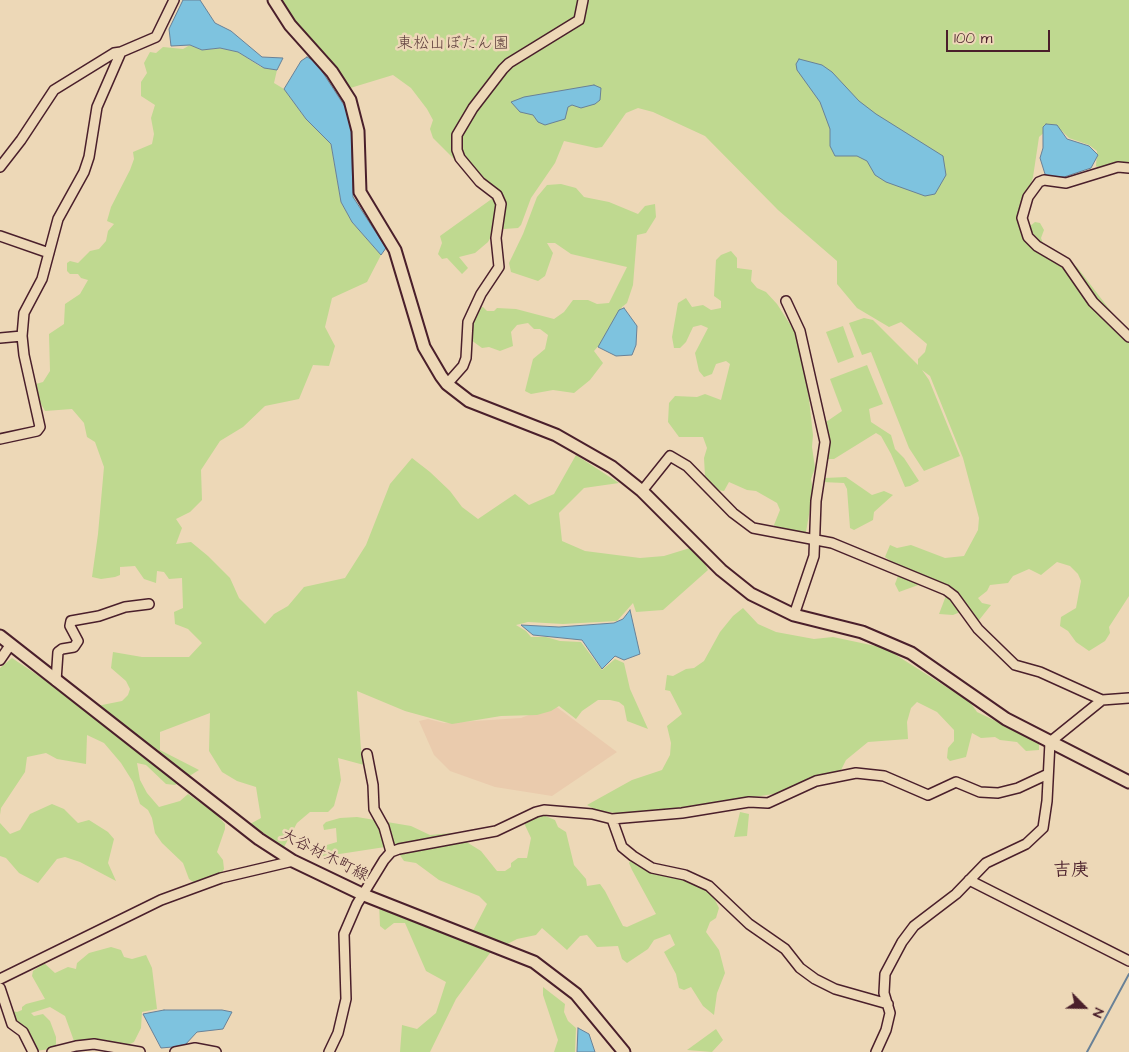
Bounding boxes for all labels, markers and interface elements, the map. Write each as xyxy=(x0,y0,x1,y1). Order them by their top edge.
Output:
scale bar xyxy=(949,20,1053,52)
text: 100 m xyxy=(954,28,993,49)
park label: 東松山ぼたん園 xyxy=(397,35,509,55)
street label: 大谷材木町線 xyxy=(277,826,371,886)
district label: 吉庚 xyxy=(1053,860,1089,882)
north arrow xyxy=(1059,982,1109,1032)
text: N xyxy=(1087,1005,1109,1021)

